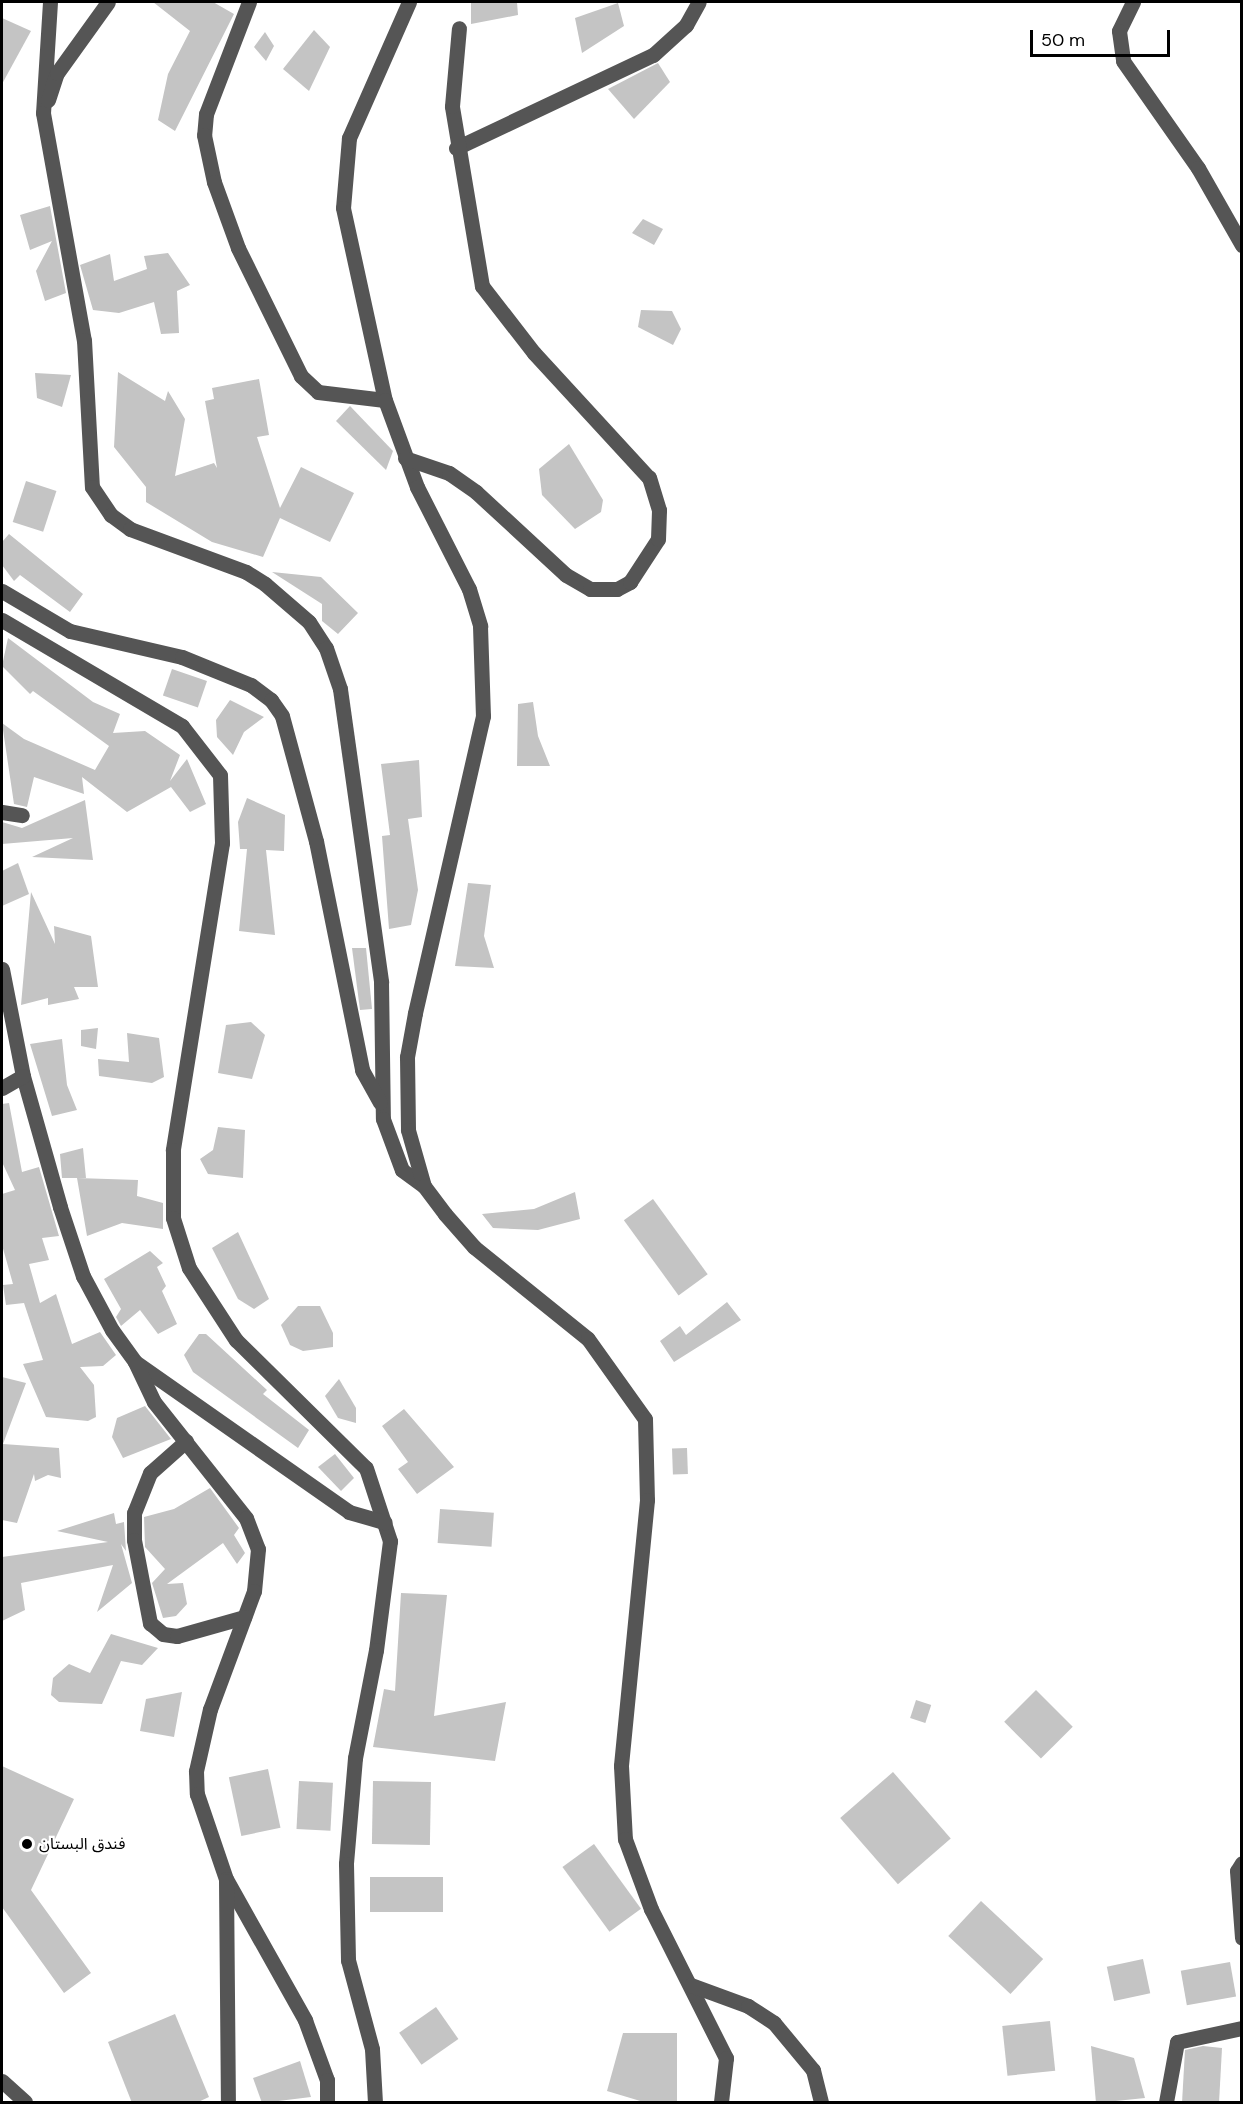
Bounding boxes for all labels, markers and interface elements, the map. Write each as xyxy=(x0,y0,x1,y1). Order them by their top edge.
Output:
scale bar xyxy=(1033,18,1172,56)
text: 50 m xyxy=(1041,28,1085,52)
place label: فندق البستان xyxy=(39,1834,125,1854)
marker: فندق البستان xyxy=(20,1837,34,1851)

